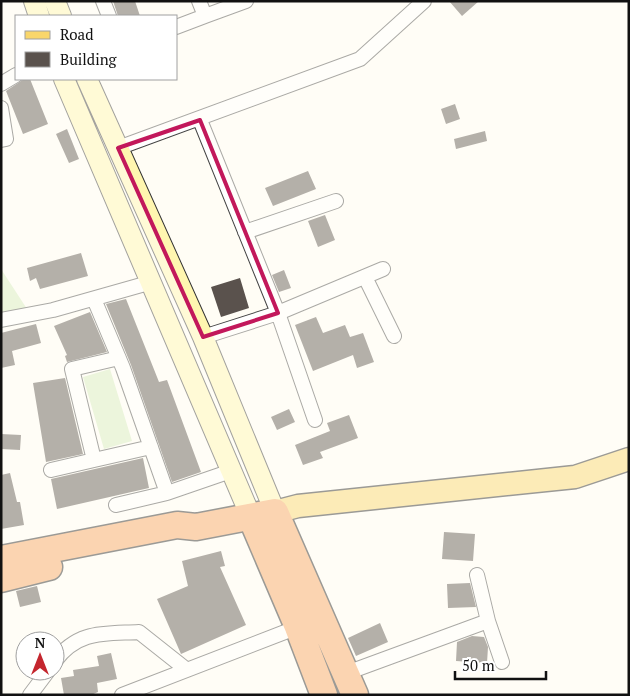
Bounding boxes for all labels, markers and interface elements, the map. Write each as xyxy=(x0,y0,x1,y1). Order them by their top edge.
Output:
legend xyxy=(15,15,178,80)
text: Road xyxy=(60,24,93,44)
text: Building xyxy=(60,49,118,69)
north arrow xyxy=(15,631,65,681)
text: N xyxy=(35,633,46,652)
scale bar xyxy=(455,648,546,680)
text: 50 m xyxy=(462,655,495,675)

